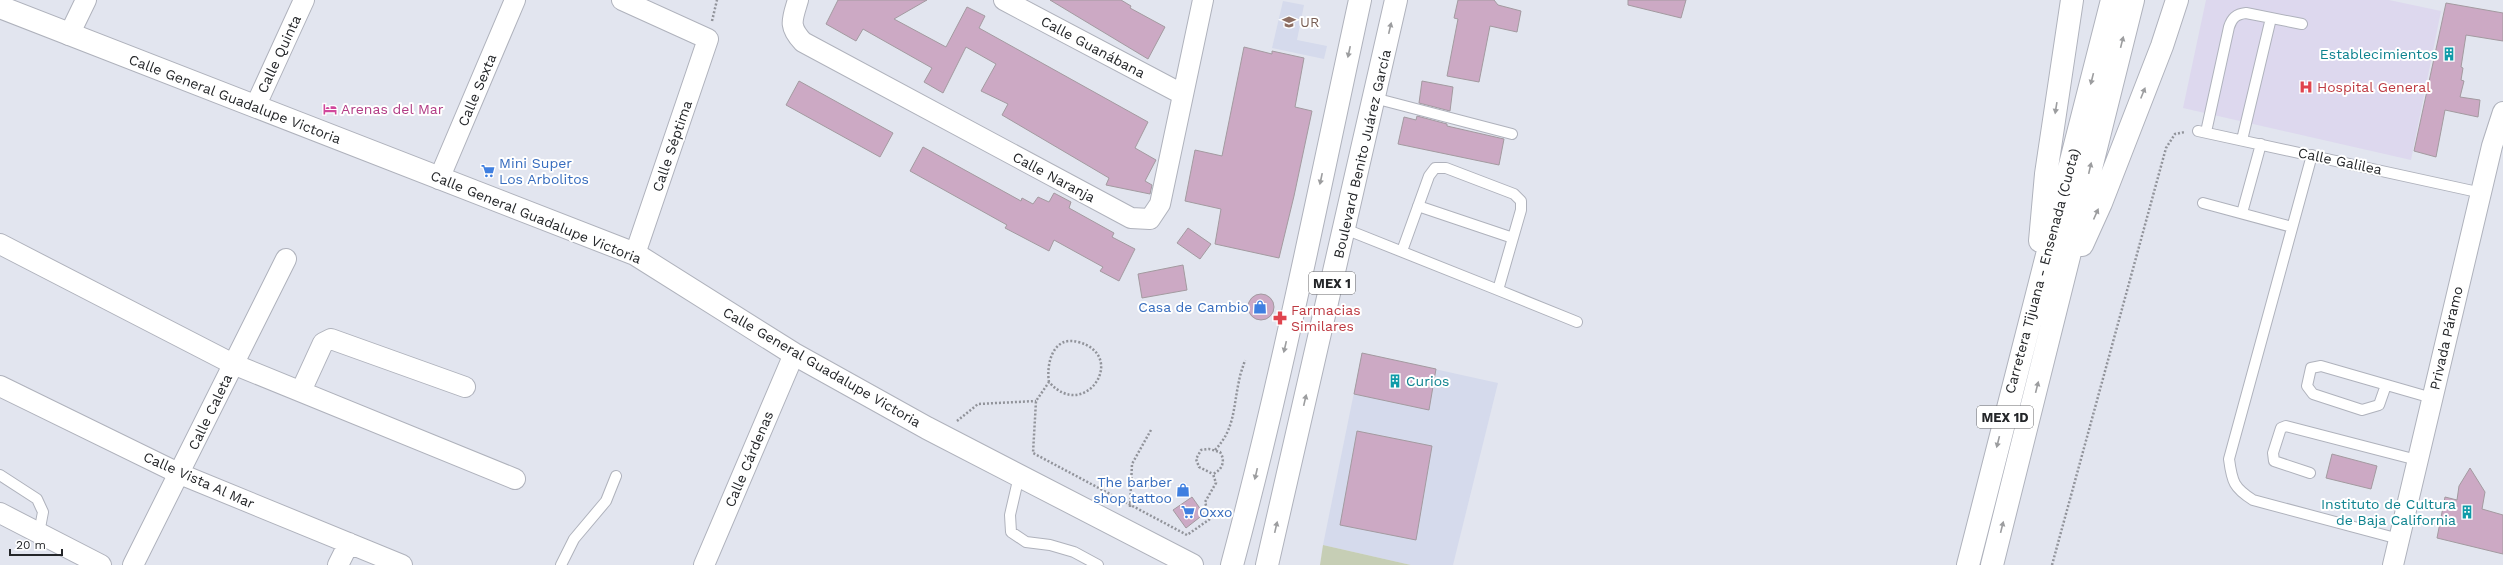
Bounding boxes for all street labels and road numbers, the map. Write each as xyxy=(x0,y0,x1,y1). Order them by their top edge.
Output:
street label: Calle Quinta xyxy=(254,12,304,96)
street label: Calle Guanábana xyxy=(1038,13,1148,81)
street label: Boulevard Benito Juárez García xyxy=(1330,48,1394,260)
street label: Calle General Guadalupe Victoria xyxy=(127,51,343,147)
street label: Calle Sexta xyxy=(455,51,499,129)
street label: Calle Séptima xyxy=(649,98,695,194)
street label: Calle Galilea xyxy=(2297,144,2383,178)
street label: Carretera Tijuana - Ensenada (Cuota) xyxy=(2002,147,2083,395)
street label: Calle Naranja xyxy=(1010,149,1098,205)
street label: Calle General Guadalupe Victoria xyxy=(428,167,644,267)
road number: MEX 1 xyxy=(1309,272,1355,294)
street label: Privada Páramo xyxy=(2426,285,2466,391)
street label: Calle General Guadalupe Victoria xyxy=(720,304,924,430)
street label: Calle Caleta xyxy=(185,371,235,453)
road number: MEX 1D xyxy=(1977,406,2033,428)
street label: Calle Cárdenas xyxy=(722,409,776,509)
street label: Calle Vista Al Mar xyxy=(141,448,257,512)

